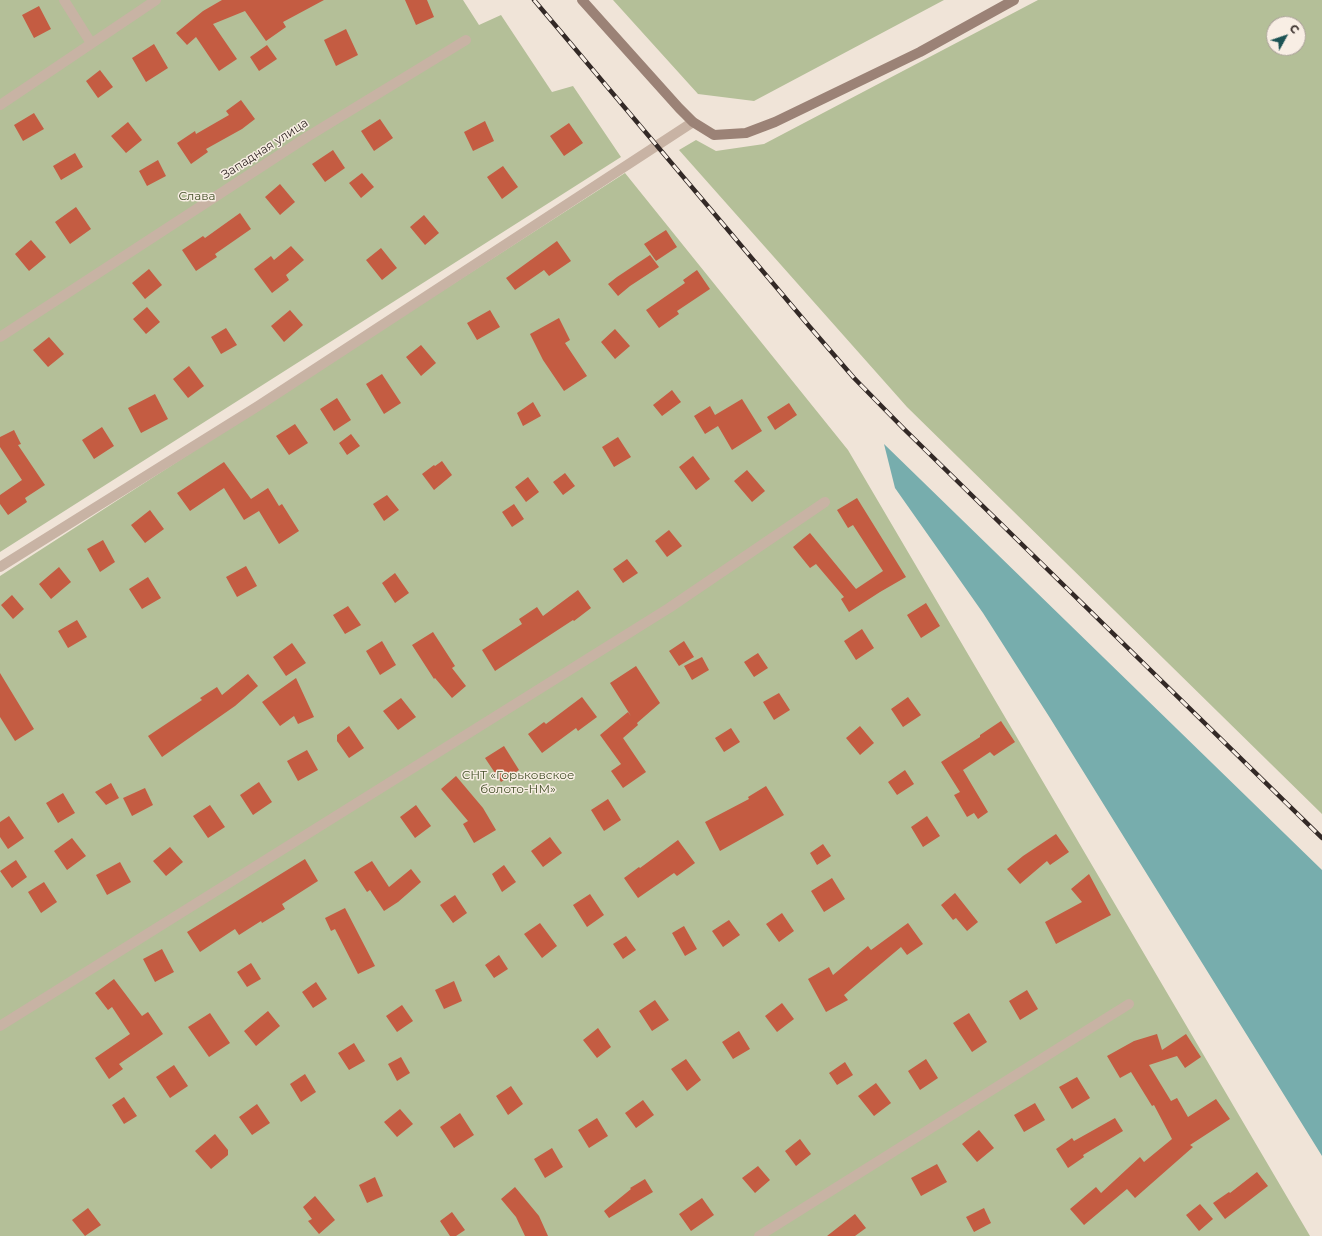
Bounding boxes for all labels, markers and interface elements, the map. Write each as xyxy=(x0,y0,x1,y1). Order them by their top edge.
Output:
north arrow xyxy=(1266,16,1306,56)
text: С xyxy=(1286,21,1302,36)
street label: Западная улица xyxy=(219,116,311,182)
park label: Слава xyxy=(178,189,216,203)
park label: СНТ «Горьковское болото-НМ» xyxy=(462,768,574,796)

